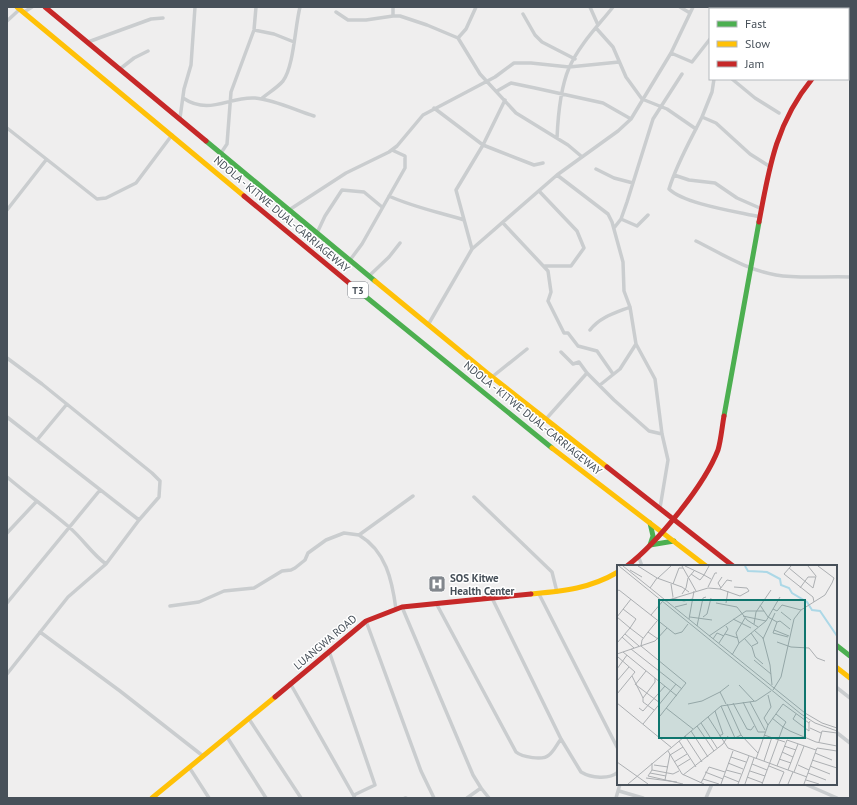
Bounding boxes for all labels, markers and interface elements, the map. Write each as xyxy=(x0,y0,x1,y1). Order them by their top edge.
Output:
legend xyxy=(709,8,849,80)
text: Fast xyxy=(745,16,766,31)
text: Slow xyxy=(745,36,770,51)
text: Jam xyxy=(744,56,764,71)
street label: NDOLA - KITWE DUAL-CARRIAGEWAY xyxy=(211,153,354,276)
road number: T3 xyxy=(348,282,368,298)
street label: NDOLA - KITWE DUAL-CARRIAGEWAY xyxy=(461,358,606,479)
inset map xyxy=(617,565,837,785)
place label: SOS Kitwe Health Center xyxy=(450,571,515,598)
hospital icon: SOS Kitwe Health Center xyxy=(427,574,447,594)
street label: LUANGWA ROAD xyxy=(291,612,359,672)

